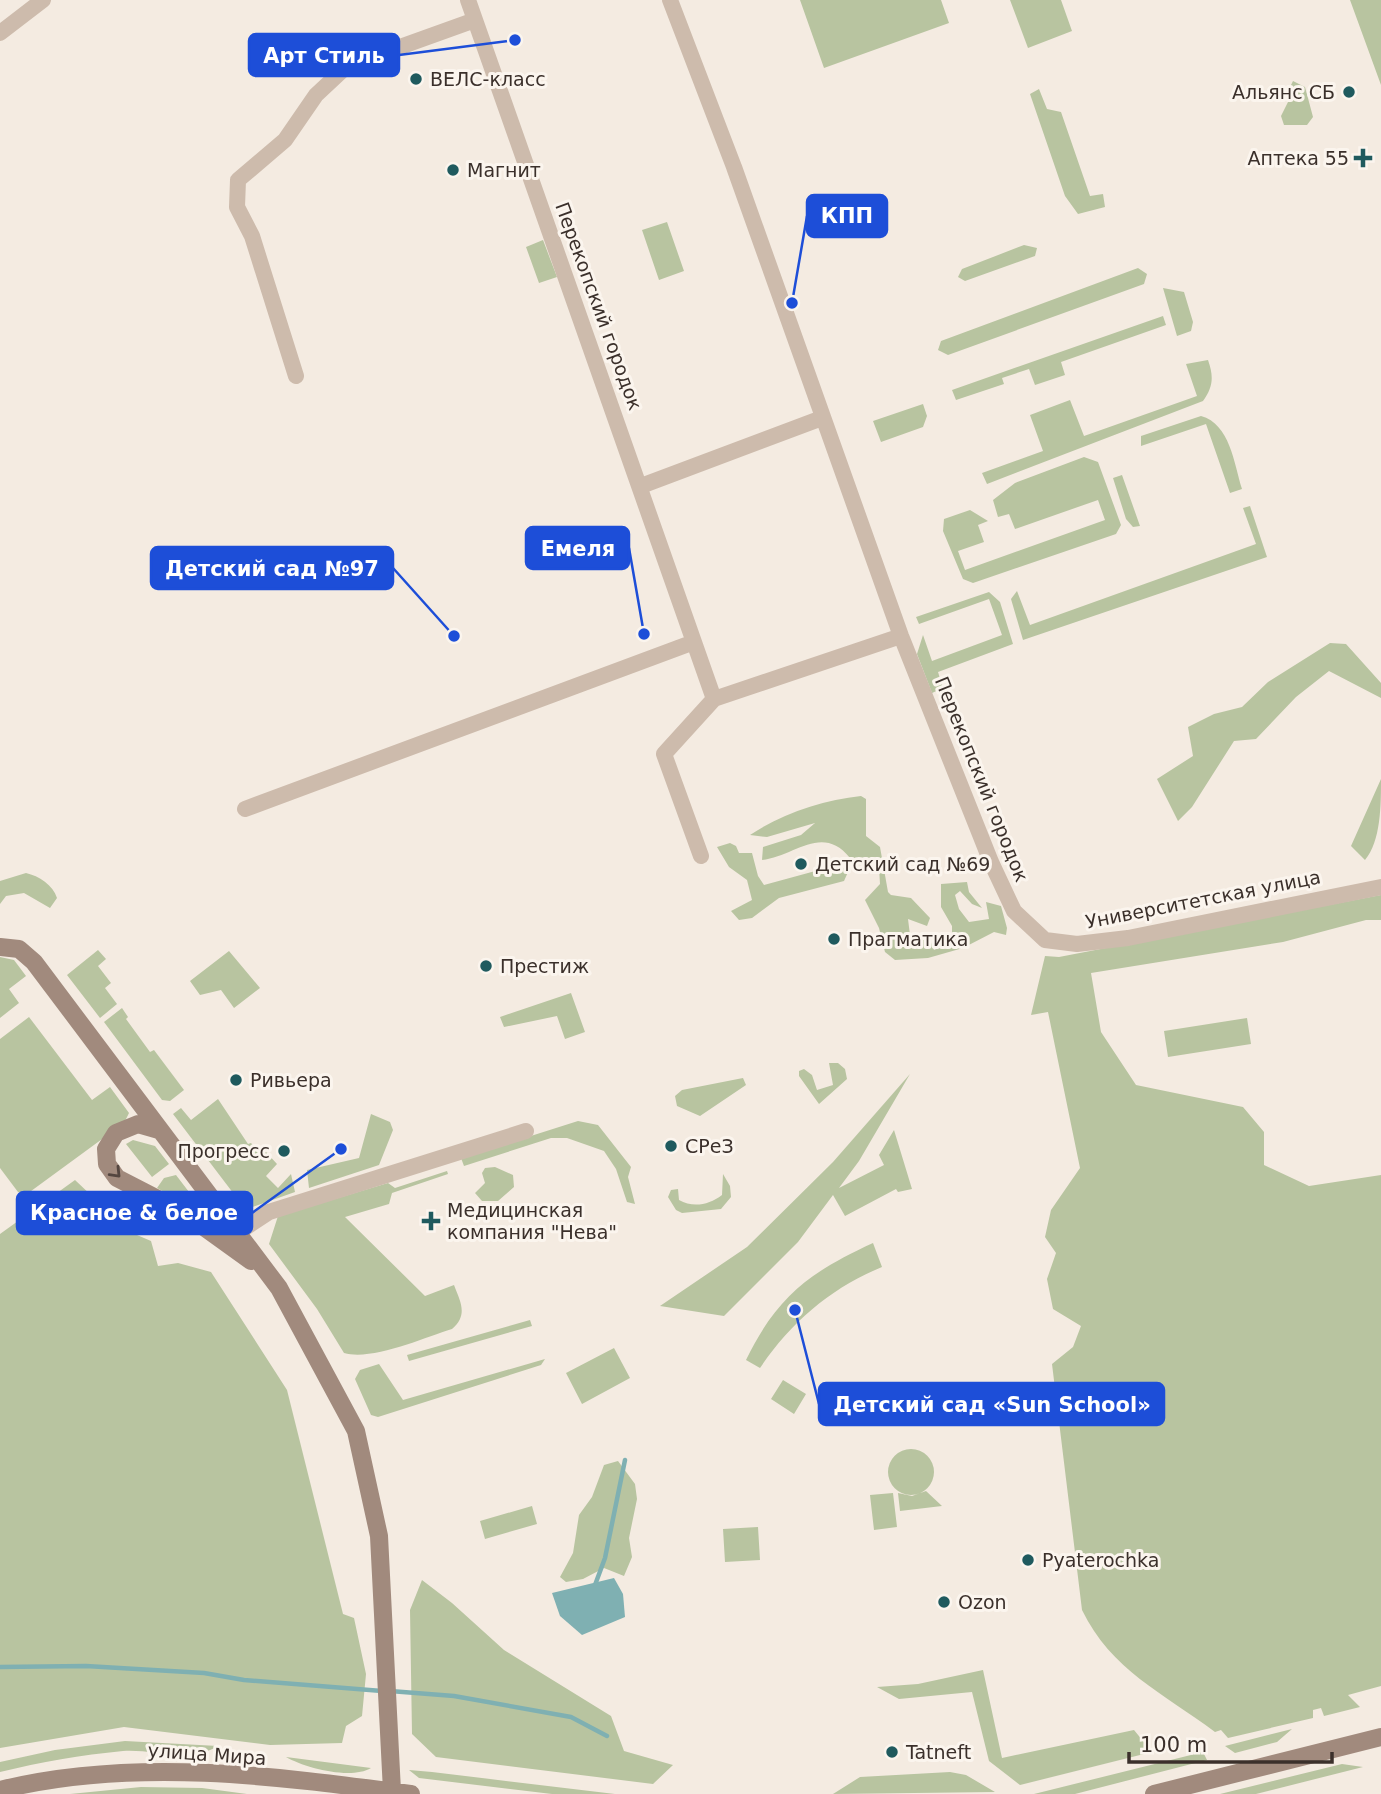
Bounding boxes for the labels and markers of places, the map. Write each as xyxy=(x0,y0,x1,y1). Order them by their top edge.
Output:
callout: Арт Стиль xyxy=(249,34,399,76)
place label: ВЕЛС-класс xyxy=(430,68,546,90)
marker: ВЕЛС-класс xyxy=(408,71,424,87)
place label: Альянс СБ xyxy=(1232,81,1335,103)
marker: Альянс СБ xyxy=(1341,84,1357,100)
place label: Аптека 55 xyxy=(1247,147,1349,169)
marker: Аптека 55 xyxy=(1355,150,1371,166)
place label: Магнит xyxy=(467,159,541,181)
marker: Магнит xyxy=(445,162,461,178)
callout: КПП xyxy=(807,195,887,237)
callout: Емеля xyxy=(526,527,629,569)
callout: Детский сад №97 xyxy=(151,547,393,589)
place label: Детский сад №69 xyxy=(815,853,990,875)
marker: Детский сад №69 xyxy=(793,856,809,872)
place label: Прагматика xyxy=(848,928,969,950)
marker: Прагматика xyxy=(826,931,842,947)
place label: Престиж xyxy=(500,955,589,977)
marker: Престиж xyxy=(478,958,494,974)
place label: Ривьера xyxy=(250,1069,332,1091)
marker: Ривьера xyxy=(228,1072,244,1088)
place label: СРеЗ xyxy=(685,1135,734,1157)
marker: СРеЗ xyxy=(663,1138,679,1154)
place label: Прогресс xyxy=(177,1140,270,1162)
marker: Прогресс xyxy=(276,1143,292,1159)
callout: Красное & белое xyxy=(17,1192,252,1234)
place label: Медицинская компания "Нева" xyxy=(447,1199,617,1243)
marker: Медицинская компания "Нева" xyxy=(421,1211,441,1231)
callout: Детский сад «Sun School» xyxy=(819,1383,1164,1425)
place label: Pyaterochka xyxy=(1042,1549,1159,1571)
marker: Pyaterochka xyxy=(1020,1552,1036,1568)
place label: Ozon xyxy=(958,1591,1007,1613)
marker: Ozon xyxy=(936,1594,952,1610)
place label: Tatneft xyxy=(905,1741,971,1763)
marker: Tatneft xyxy=(884,1744,900,1760)

